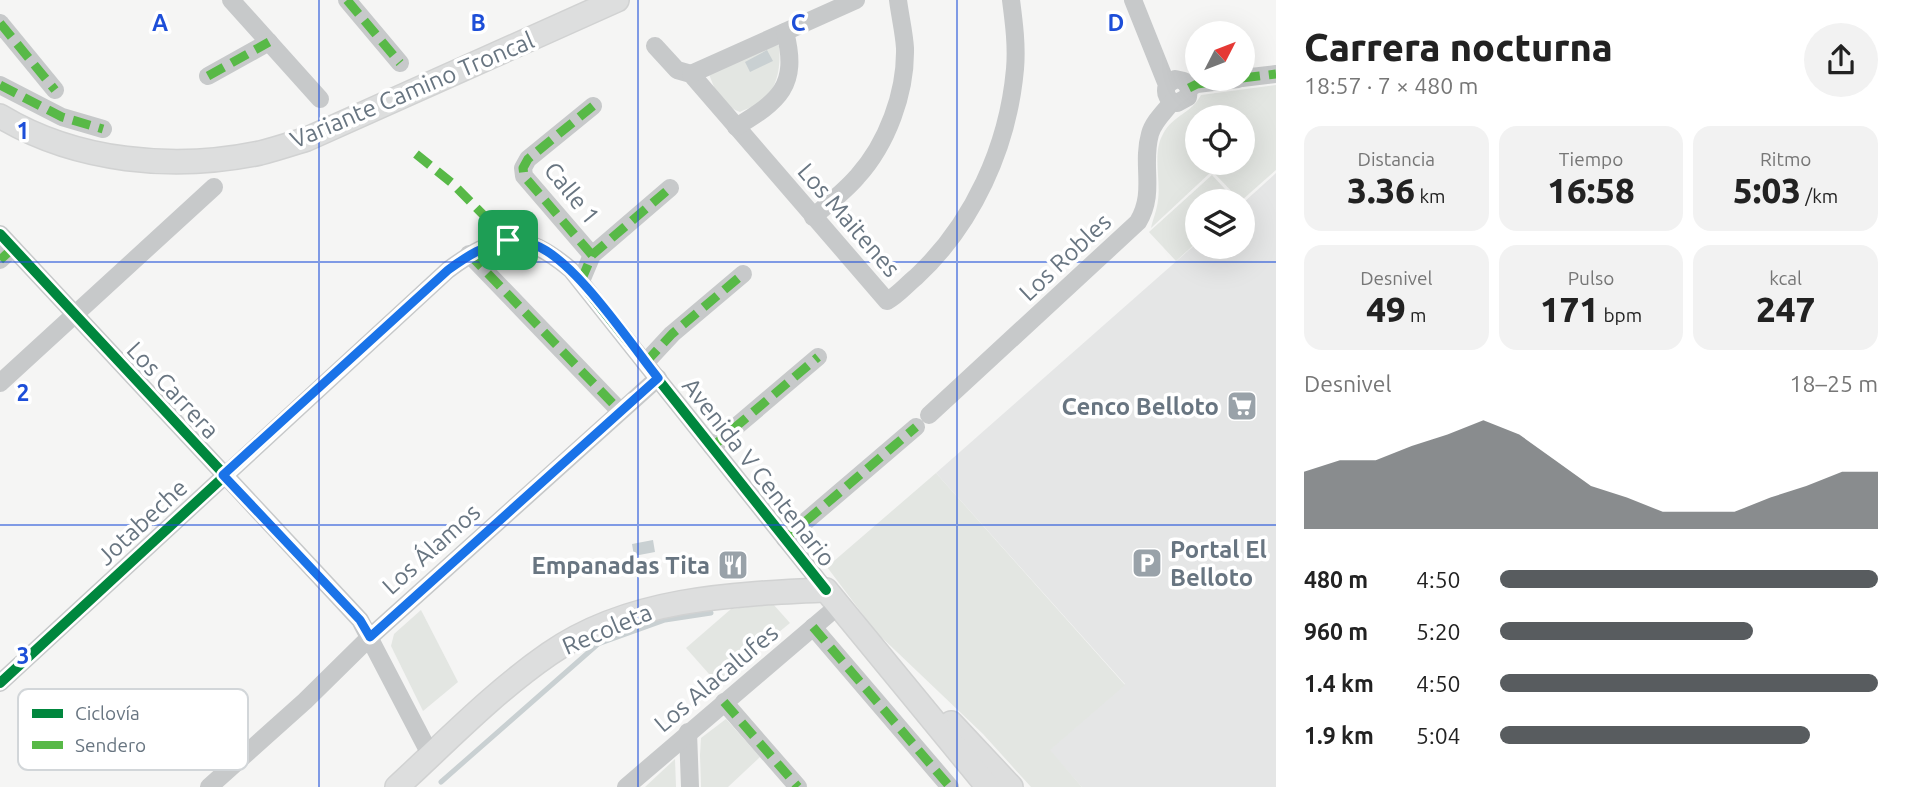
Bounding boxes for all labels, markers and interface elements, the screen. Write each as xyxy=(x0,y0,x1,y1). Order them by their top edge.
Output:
text: A xyxy=(152,10,168,35)
text: B xyxy=(470,10,486,35)
text: C xyxy=(791,10,806,35)
text: D xyxy=(1108,10,1124,35)
north arrow xyxy=(1185,21,1255,91)
map controls xyxy=(1185,21,1255,259)
button: share xyxy=(1804,23,1878,97)
street label: Variante Camino Troncal xyxy=(286,26,538,154)
text: Carrera nocturna xyxy=(1304,26,1613,68)
text: 18:57 · 7 × 480 m xyxy=(1304,73,1478,98)
button: locate xyxy=(1185,105,1255,175)
text: 1 xyxy=(17,118,29,143)
text: Distancia xyxy=(1358,148,1435,170)
text: Tiempo xyxy=(1559,148,1623,170)
text: Ritmo xyxy=(1760,148,1811,170)
street label: Calle 1 xyxy=(539,157,605,229)
street label: Los Maitenes xyxy=(792,158,906,282)
text: 3.36 xyxy=(1347,170,1415,210)
text: 16:58 xyxy=(1547,170,1635,210)
text: 5:03 xyxy=(1733,170,1801,210)
text: km xyxy=(1415,185,1445,207)
text: /km xyxy=(1801,185,1838,207)
button: layers xyxy=(1185,189,1255,259)
street label: Los Robles xyxy=(1014,208,1116,306)
pin xyxy=(478,210,538,270)
icon: arrive xyxy=(489,221,527,259)
text: Desnivel xyxy=(1360,267,1432,289)
text: Pulso xyxy=(1568,267,1614,289)
text: kcal xyxy=(1769,267,1802,289)
text: 49 xyxy=(1366,289,1406,329)
text: 171 xyxy=(1540,289,1599,329)
text: 247 xyxy=(1756,289,1815,329)
text: m xyxy=(1406,304,1426,326)
text: bpm xyxy=(1599,304,1642,326)
street label: Los Carrera xyxy=(121,336,225,444)
text: Desnivel xyxy=(1304,371,1392,396)
text: 18–25 m xyxy=(1790,371,1878,396)
street label: Avenida V Centenario xyxy=(677,372,841,572)
text: 2 xyxy=(17,380,29,405)
supermarket icon: Cenco Belloto xyxy=(1225,389,1259,423)
place label: Cenco Belloto xyxy=(1061,393,1219,420)
street label: Jotabeche xyxy=(91,474,193,570)
street label: Los Álamos xyxy=(376,498,485,600)
place label: Portal El Belloto xyxy=(1170,536,1267,591)
parking icon: Portal El Belloto xyxy=(1130,546,1164,580)
restaurant icon: Empanadas Tita xyxy=(716,548,750,582)
place label: Empanadas Tita xyxy=(531,552,710,579)
text: 480 m xyxy=(1304,567,1368,592)
text: 4:50 xyxy=(1416,567,1461,592)
street label: Recoleta xyxy=(558,598,656,660)
street label: Los Alacalufes xyxy=(649,619,783,737)
text: 960 m xyxy=(1304,619,1368,644)
text: 5:20 xyxy=(1416,619,1461,644)
text: 3 xyxy=(17,643,29,668)
text: 1.4 km xyxy=(1304,671,1374,696)
text: 4:50 xyxy=(1416,671,1461,696)
legend xyxy=(18,689,248,770)
text: Ciclovía xyxy=(75,702,140,724)
text: 1.9 km xyxy=(1304,723,1374,748)
text: 5:04 xyxy=(1416,723,1461,748)
text: Sendero xyxy=(75,734,146,756)

